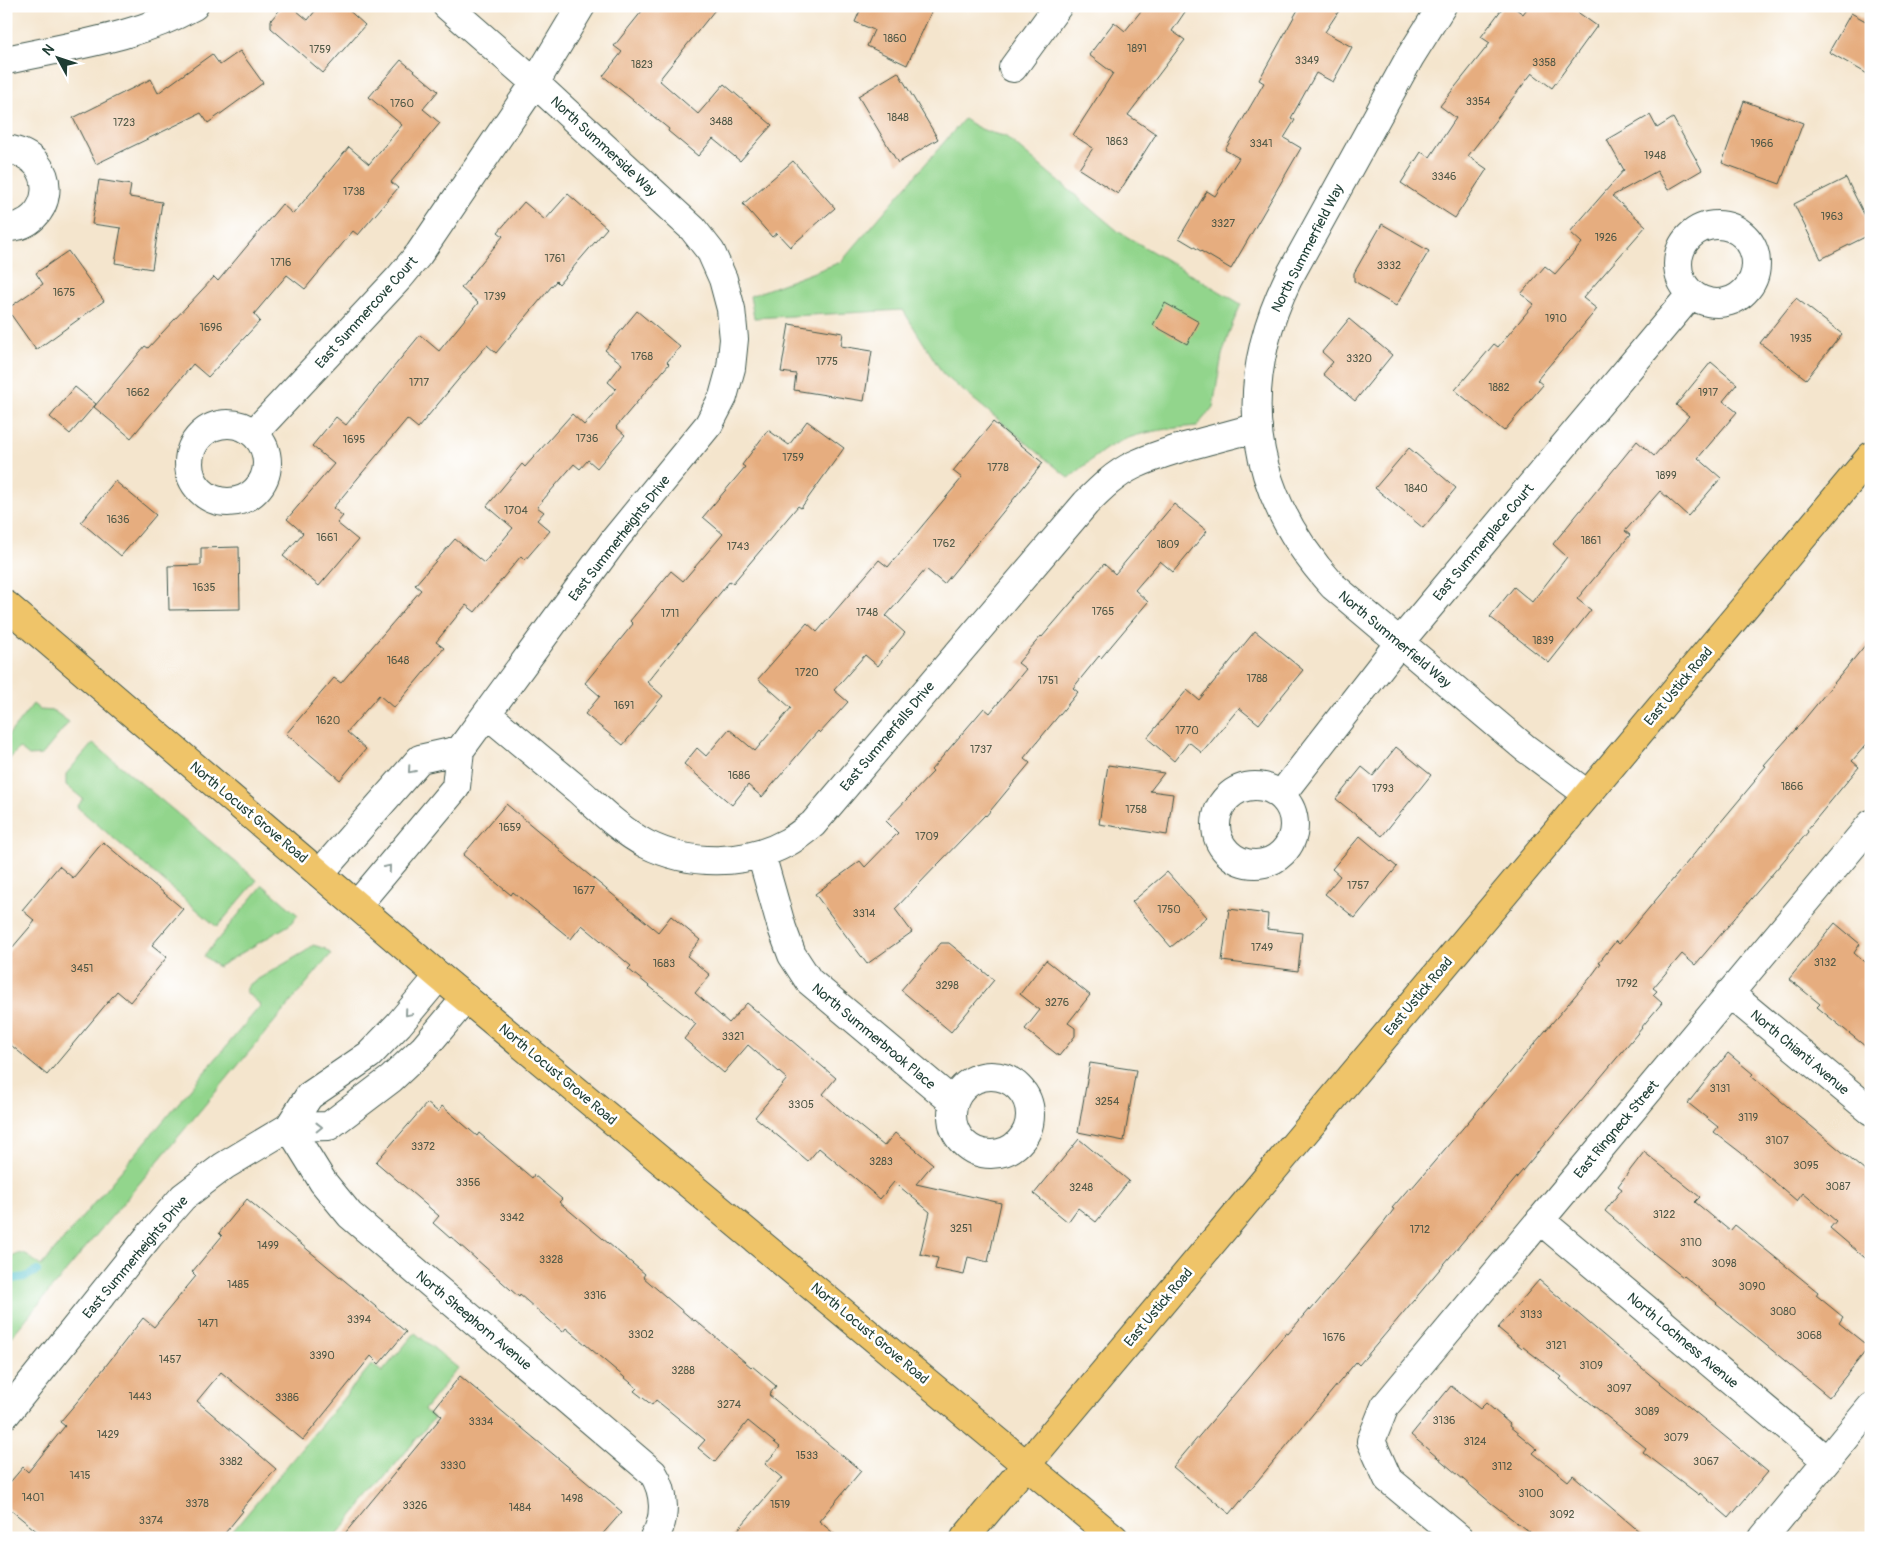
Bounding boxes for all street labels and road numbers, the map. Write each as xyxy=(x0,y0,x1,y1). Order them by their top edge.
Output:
street label: North Summerside Way xyxy=(547,93,660,200)
street label: North Summerfield Way xyxy=(1268,181,1347,315)
street label: East Summercove Court xyxy=(312,253,421,372)
street label: East Summerheights Drive xyxy=(565,472,674,605)
street label: East Summerplace Court xyxy=(1429,480,1538,604)
street label: North Summerfield Way xyxy=(1335,587,1454,691)
street label: East Ustick Road xyxy=(1641,643,1716,729)
street label: East Summerfalls Drive xyxy=(837,678,938,795)
street label: North Locust Grove Road xyxy=(186,758,311,867)
street label: East Ustick Road xyxy=(1381,953,1456,1039)
street label: North Summerbrook Place xyxy=(809,980,939,1093)
street label: North Chianti Avenue xyxy=(1747,1006,1852,1099)
street label: North Locust Grove Road xyxy=(495,1020,620,1129)
street label: East Ringneck Street xyxy=(1570,1076,1663,1182)
street label: East Summerheights Drive xyxy=(79,1192,192,1322)
street label: East Ustick Road xyxy=(1121,1264,1196,1350)
street label: North Sheephorn Avenue xyxy=(413,1267,535,1374)
street label: North Locust Grove Road xyxy=(807,1279,932,1388)
street label: North Lochness Avenue xyxy=(1624,1289,1742,1392)

